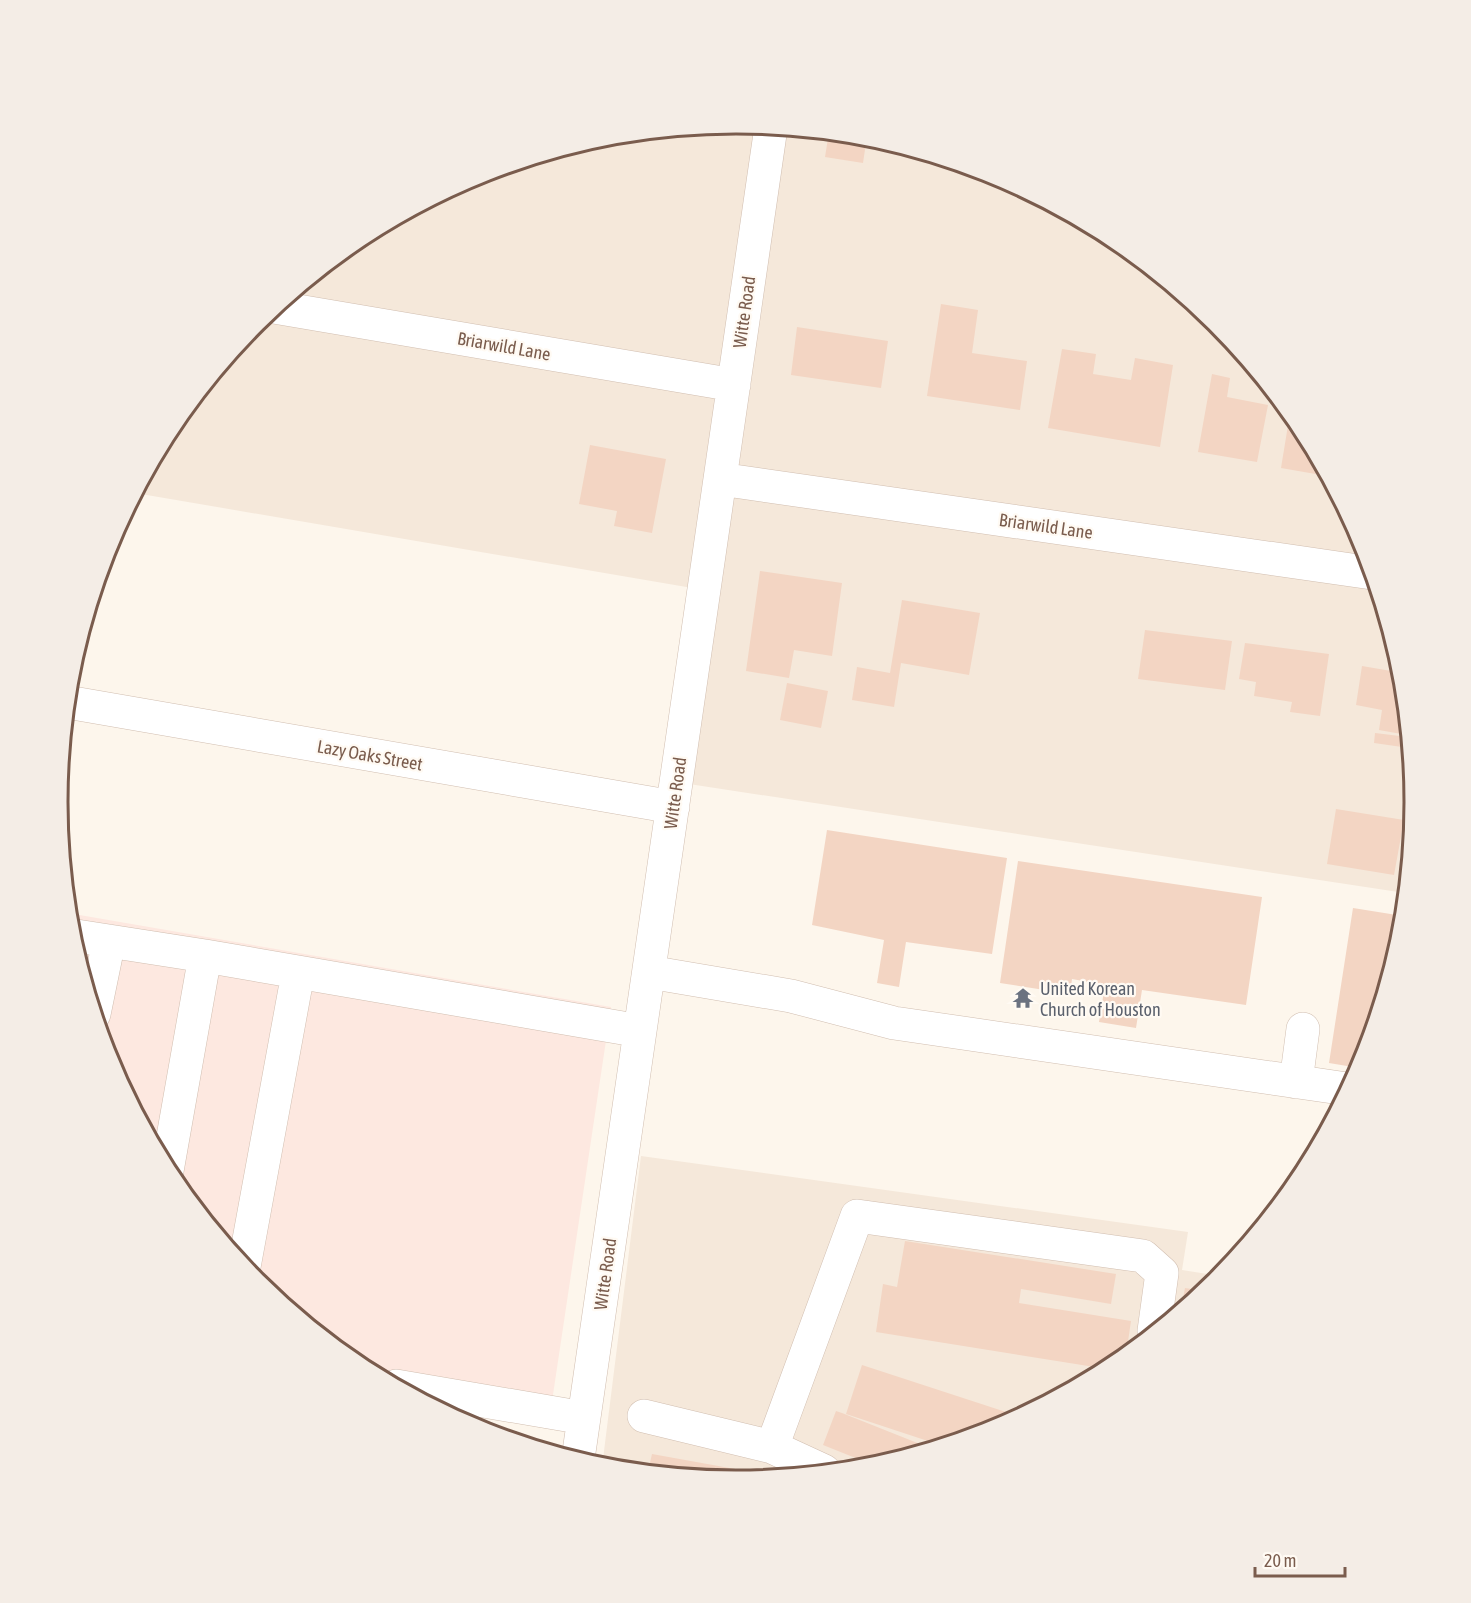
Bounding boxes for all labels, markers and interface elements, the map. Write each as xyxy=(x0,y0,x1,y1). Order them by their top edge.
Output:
street label: Witte Road xyxy=(729,275,759,349)
street label: Briarwild Lane xyxy=(456,327,552,365)
street label: Briarwild Lane xyxy=(998,509,1094,543)
street label: Lazy Oaks Street xyxy=(316,735,424,775)
street label: Witte Road xyxy=(660,756,690,830)
place label: United Korean Church of Houston xyxy=(1040,978,1161,1020)
temple icon: United Korean Church of Houston xyxy=(1011,986,1035,1010)
street label: Witte Road xyxy=(590,1237,620,1311)
scale bar xyxy=(1255,1540,1345,1578)
text: 20 m xyxy=(1264,1550,1296,1571)

